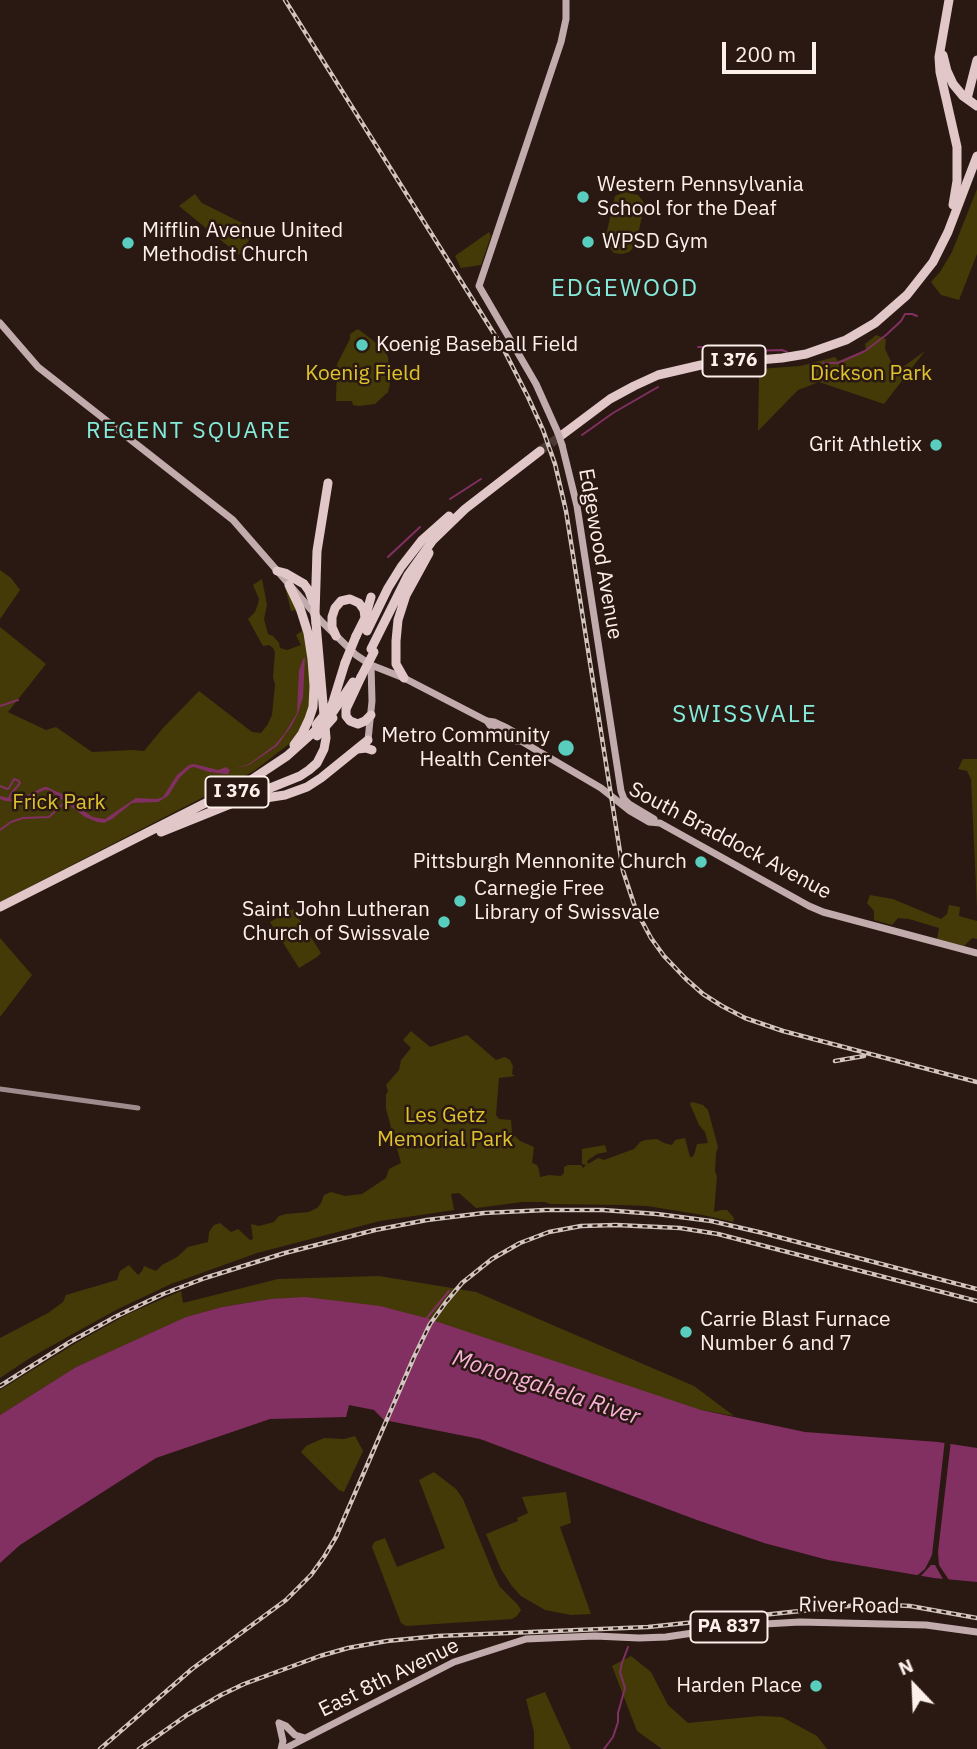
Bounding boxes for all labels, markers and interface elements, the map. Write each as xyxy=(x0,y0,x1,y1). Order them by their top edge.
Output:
scale bar xyxy=(725,28,820,72)
text: 200 m xyxy=(735,40,796,68)
place label: Western Pennsylvania School for the Deaf xyxy=(597,172,804,222)
marker: Western Pennsylvania School for the Deaf xyxy=(575,189,591,205)
place label: Mifflin Avenue United Methodist Church xyxy=(142,218,343,268)
place label: WPSD Gym xyxy=(602,229,708,255)
marker: WPSD Gym xyxy=(580,234,596,250)
marker: Mifflin Avenue United Methodist Church xyxy=(120,235,136,251)
district label: EDGEWOOD xyxy=(552,275,698,303)
place label: Koenig Baseball Field xyxy=(376,332,578,358)
marker: Koenig Baseball Field xyxy=(354,337,370,353)
road number: I 376 xyxy=(702,346,766,376)
park label: Koenig Field xyxy=(305,361,421,387)
park label: Dickson Park xyxy=(810,361,932,387)
district label: REGENT SQUARE xyxy=(88,417,290,445)
place label: Grit Athletix xyxy=(809,432,922,458)
marker: Grit Athletix xyxy=(928,437,944,453)
street label: Edgewood Avenue xyxy=(573,466,627,642)
district label: SWISSVALE xyxy=(673,701,817,729)
place label: Metro Community Health Center xyxy=(381,723,550,773)
marker: Metro Community Health Center xyxy=(556,738,576,758)
road number: I 376 xyxy=(205,776,268,807)
street label: South Braddock Avenue xyxy=(625,777,835,905)
park label: Frick Park xyxy=(12,790,106,816)
place label: Pittsburgh Mennonite Church xyxy=(413,849,687,875)
marker: Pittsburgh Mennonite Church xyxy=(693,854,709,870)
place label: Carnegie Free Library of Swissvale xyxy=(474,876,660,926)
marker: Carnegie Free Library of Swissvale xyxy=(452,893,468,909)
place label: Saint John Lutheran Church of Swissvale xyxy=(242,897,430,947)
marker: Saint John Lutheran Church of Swissvale xyxy=(436,914,452,930)
park label: Les Getz Memorial Park xyxy=(377,1103,513,1153)
place label: Carrie Blast Furnace Number 6 and 7 xyxy=(700,1307,890,1357)
marker: Carrie Blast Furnace Number 6 and 7 xyxy=(678,1324,694,1340)
water label: Monongahela River xyxy=(449,1345,643,1431)
street label: River Road xyxy=(798,1593,900,1619)
road number: PA 837 xyxy=(690,1611,768,1642)
street label: East 8th Avenue xyxy=(315,1633,463,1723)
north arrow xyxy=(879,1651,949,1721)
text: N xyxy=(895,1653,917,1680)
place label: Harden Place xyxy=(676,1673,802,1699)
marker: Harden Place xyxy=(808,1678,824,1694)

